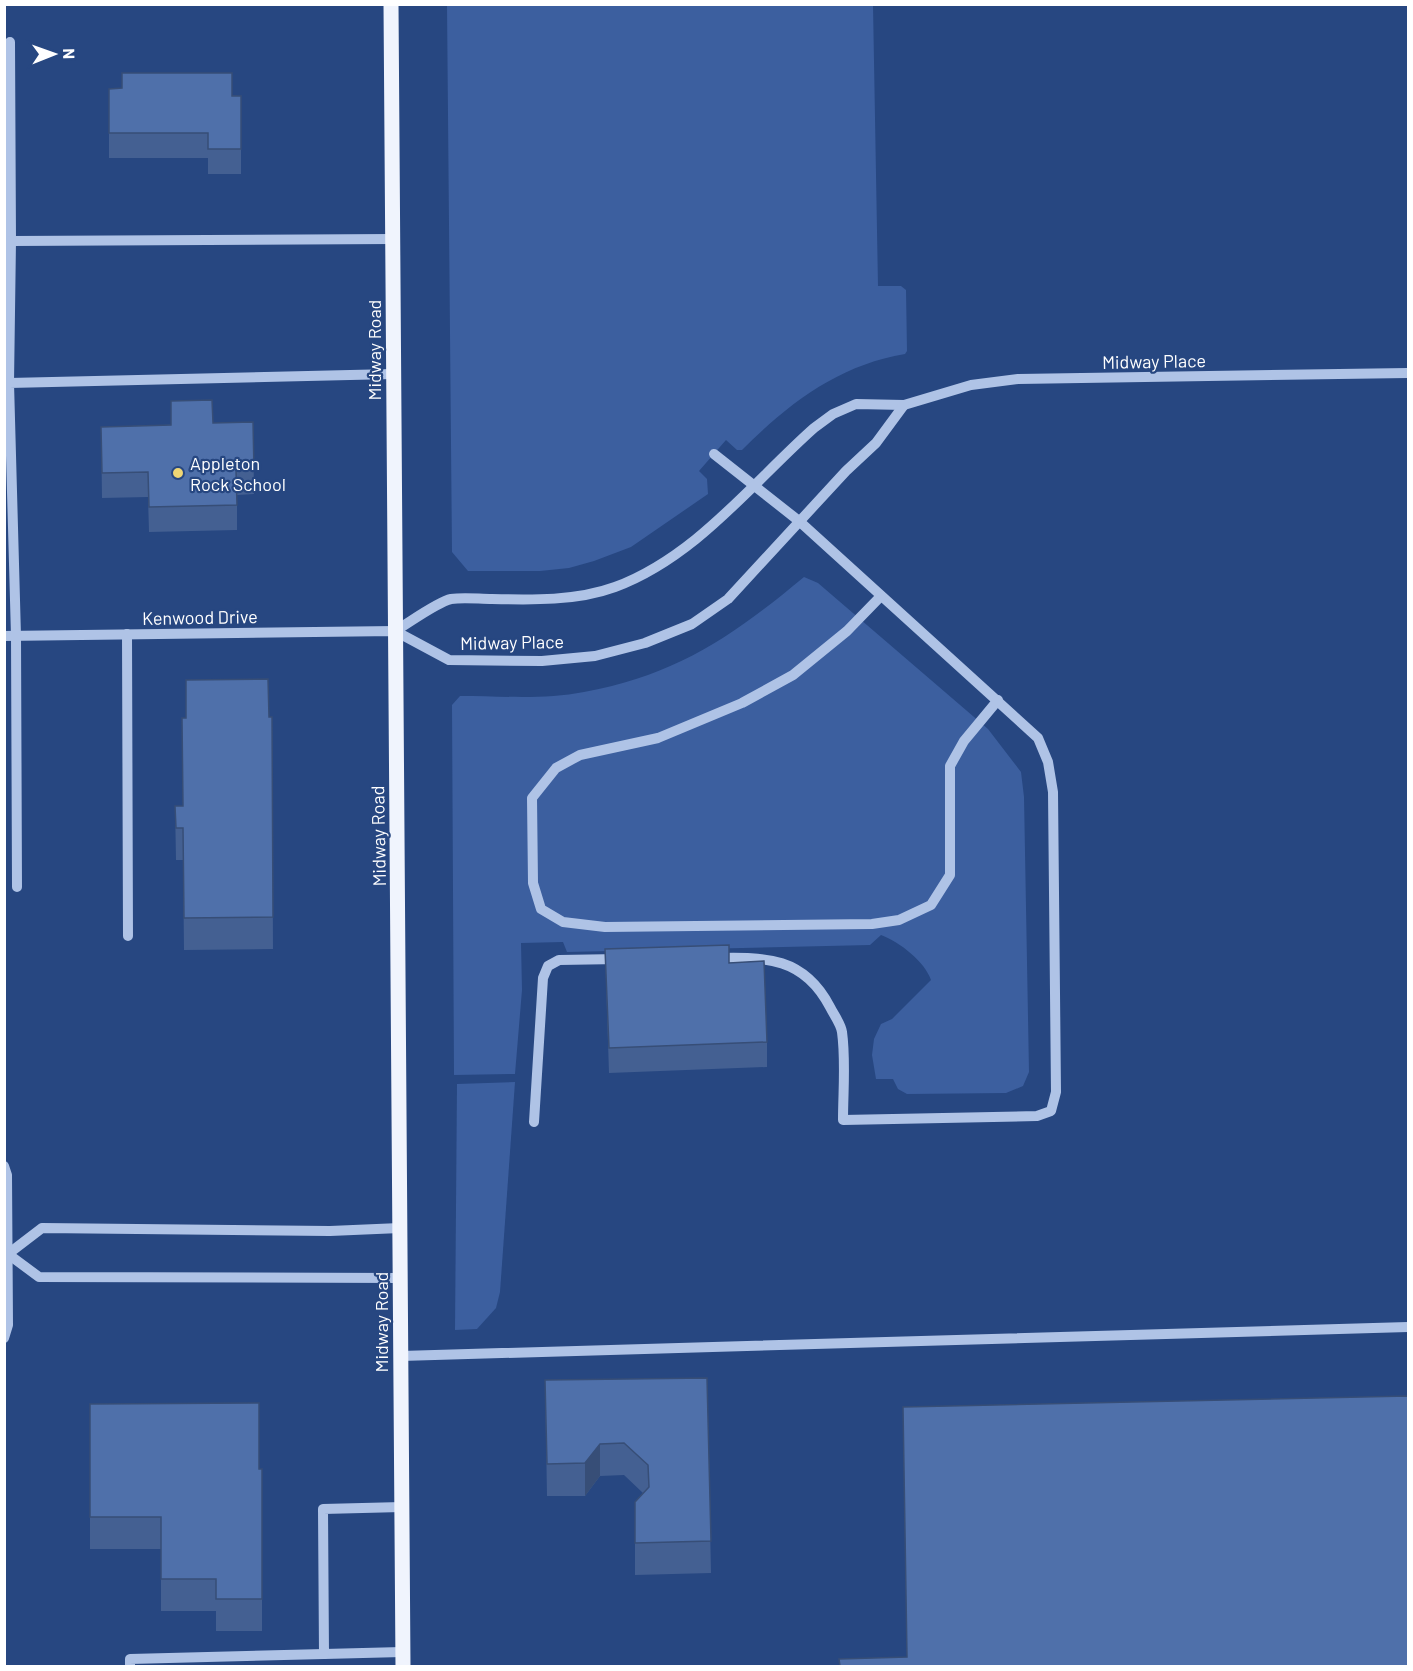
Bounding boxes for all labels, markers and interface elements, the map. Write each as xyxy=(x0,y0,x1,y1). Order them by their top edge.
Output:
north arrow xyxy=(24,24,84,84)
text: N xyxy=(60,48,79,59)
street label: Midway Road xyxy=(363,300,385,400)
street label: Midway Place xyxy=(1102,349,1206,373)
place label: Appleton Rock School xyxy=(190,452,286,495)
marker: Appleton Rock School xyxy=(171,466,185,480)
street label: Kenwood Drive xyxy=(142,605,258,629)
street label: Midway Place xyxy=(460,630,564,654)
street label: Midway Road xyxy=(366,785,390,887)
street label: Midway Road xyxy=(370,1272,392,1372)

